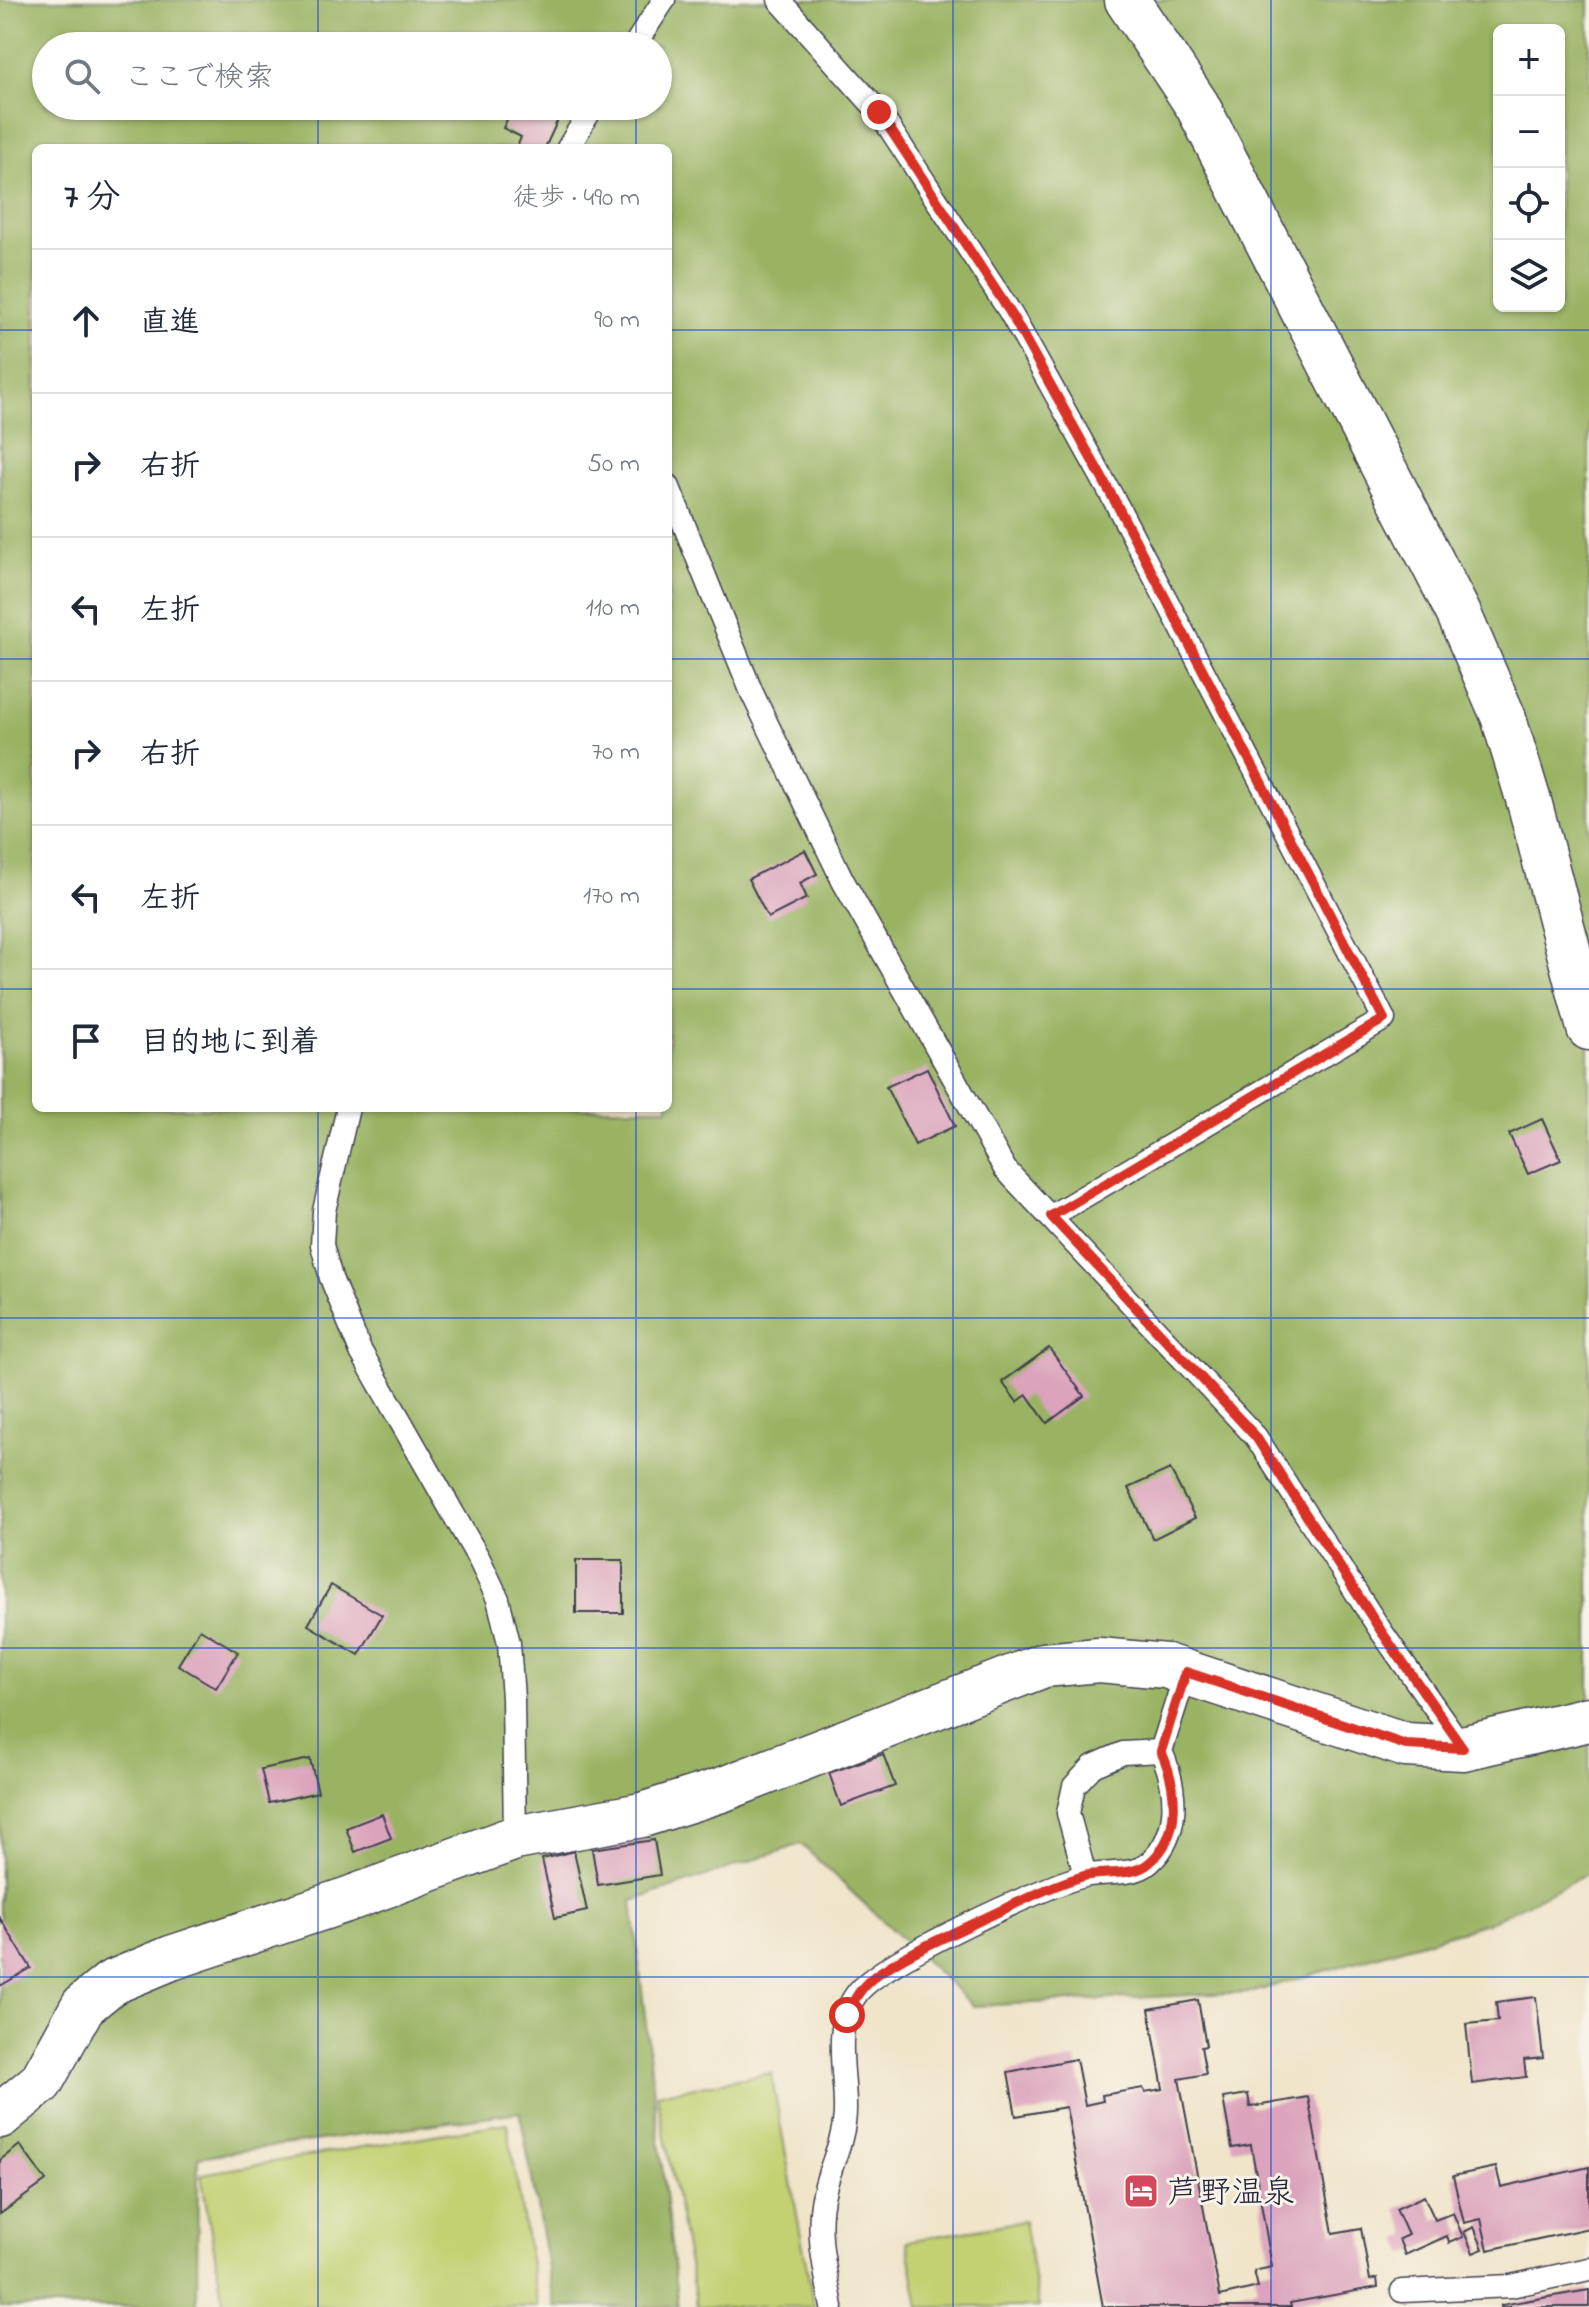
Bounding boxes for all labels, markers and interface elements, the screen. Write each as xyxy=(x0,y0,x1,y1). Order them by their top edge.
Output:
map controls xyxy=(1493,24,1565,312)
button: + xyxy=(1493,24,1565,96)
search box xyxy=(32,32,672,120)
icon: search xyxy=(60,54,104,98)
text: ここで検索 xyxy=(124,57,274,101)
route end xyxy=(861,94,897,130)
button: − xyxy=(1493,96,1565,168)
button: locate xyxy=(1493,168,1565,240)
text: 7 分 xyxy=(64,174,121,224)
text: 徒歩 · 490 m xyxy=(513,180,640,218)
button: layers xyxy=(1493,240,1565,312)
icon: ahead xyxy=(64,299,108,343)
text: 直進 xyxy=(140,302,200,346)
text: 90 m xyxy=(594,302,640,340)
icon: right xyxy=(64,443,108,487)
text: 右折 xyxy=(140,446,200,490)
text: 50 m xyxy=(587,446,640,484)
icon: left xyxy=(64,587,108,631)
text: 左折 xyxy=(140,590,200,634)
text: 110 m xyxy=(586,590,640,628)
icon: right xyxy=(64,731,108,775)
text: 右折 xyxy=(140,734,200,778)
text: 70 m xyxy=(591,734,640,772)
icon: left xyxy=(64,875,108,919)
text: 左折 xyxy=(140,878,200,922)
text: 170 m xyxy=(583,878,640,916)
icon: arrive xyxy=(64,1019,108,1063)
text: 目的地に到着 xyxy=(140,1022,320,1066)
route start xyxy=(829,1997,865,2033)
place label: 芦野温泉 xyxy=(1167,2171,1295,2218)
hotel icon: 芦野温泉 xyxy=(1122,2172,1160,2210)

